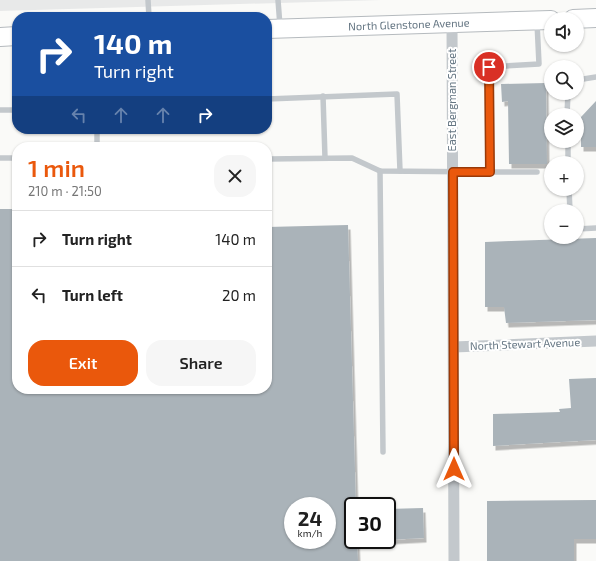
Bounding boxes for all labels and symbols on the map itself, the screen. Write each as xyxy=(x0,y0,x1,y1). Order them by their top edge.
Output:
street label: North Glenstone Avenue xyxy=(348,16,470,32)
street label: East Bergman Street xyxy=(445,49,458,151)
pin xyxy=(472,50,506,84)
street label: North Stewart Avenue xyxy=(470,335,580,352)
position arrow xyxy=(433,448,475,490)
speed limit sign: 30 xyxy=(344,497,396,549)

